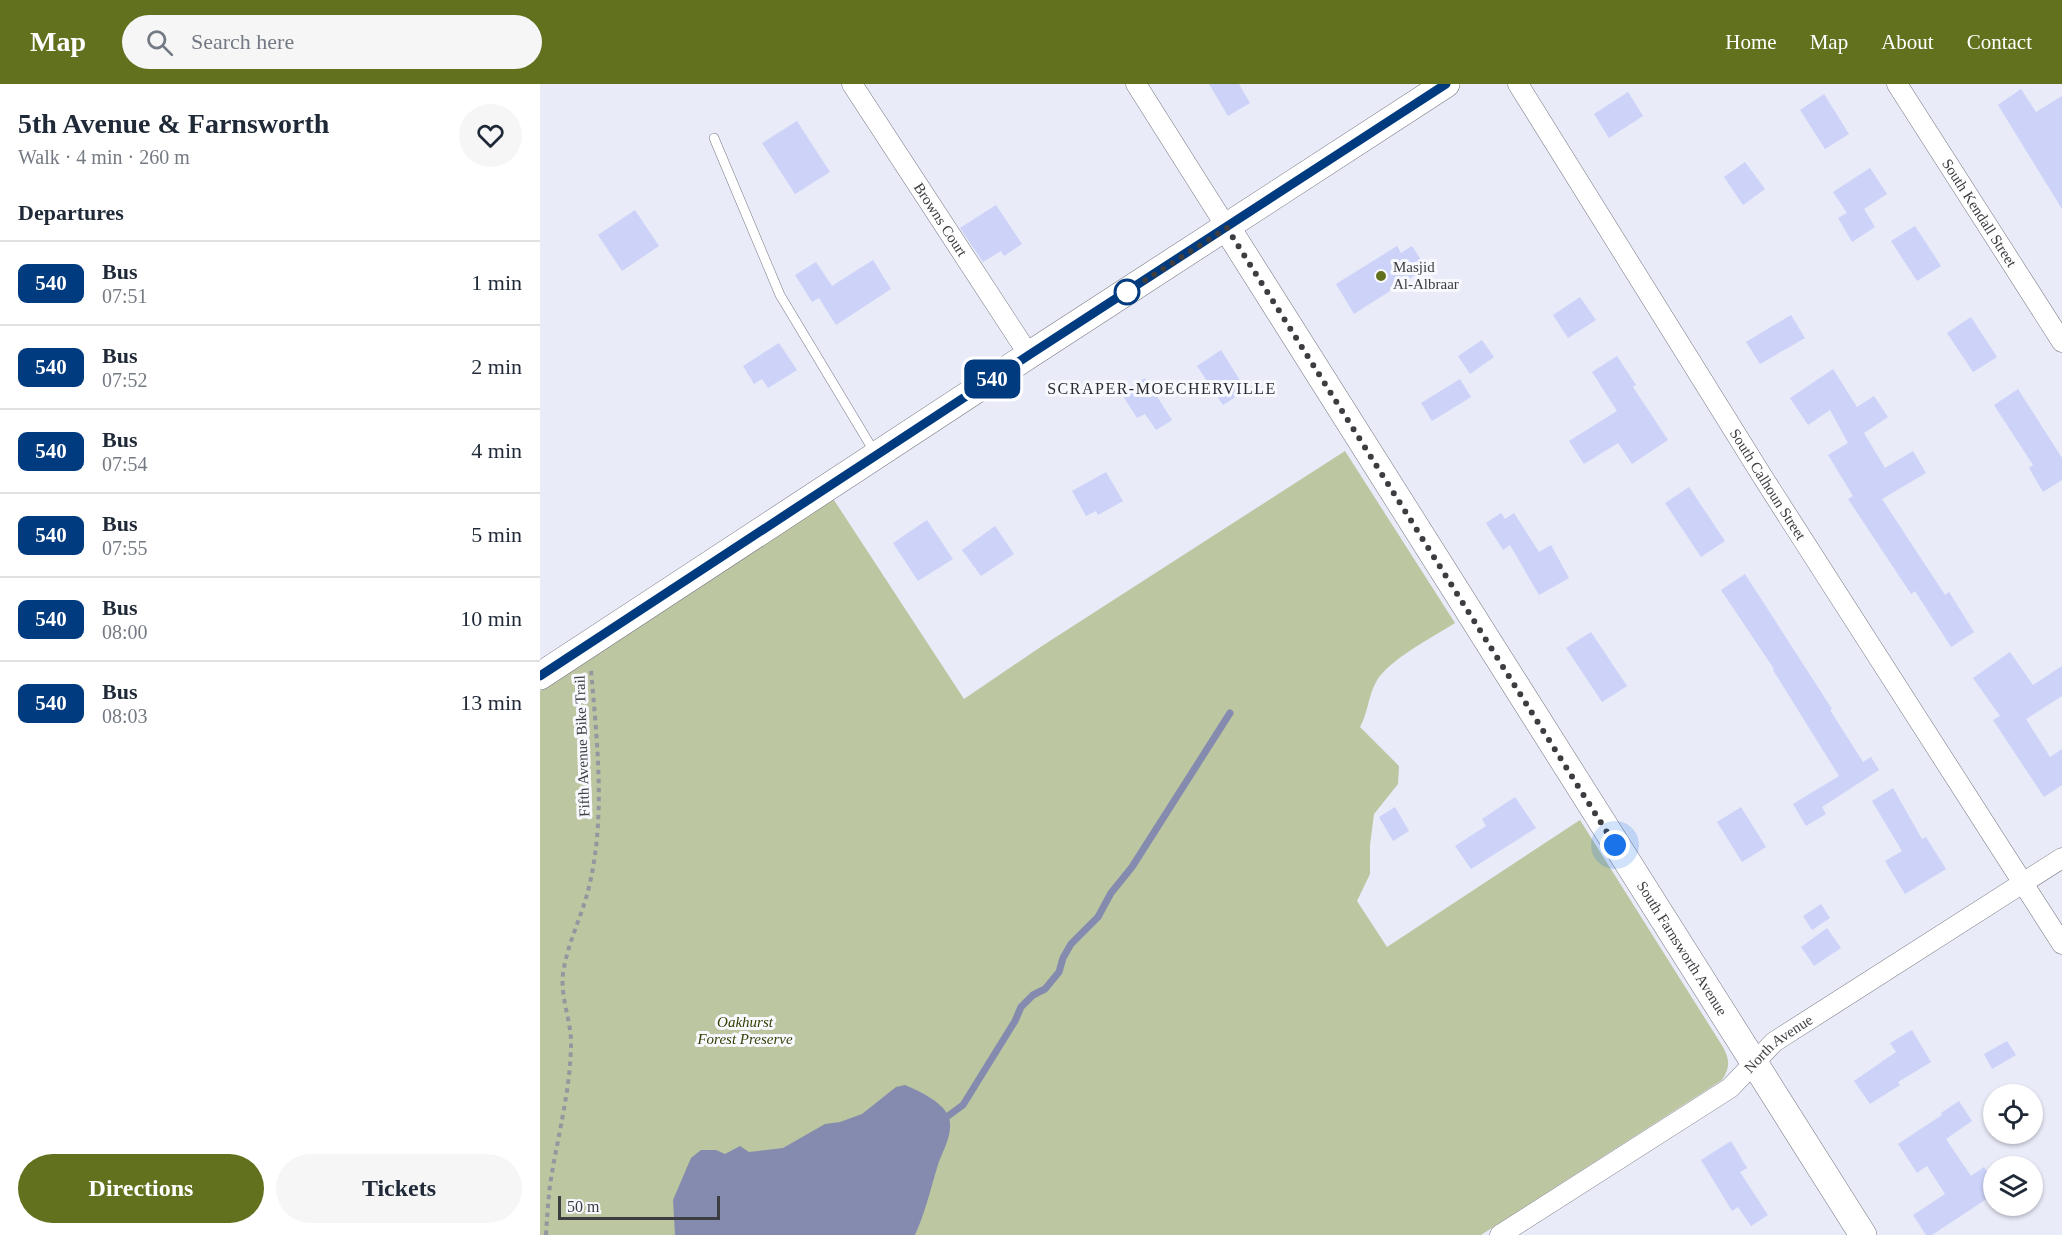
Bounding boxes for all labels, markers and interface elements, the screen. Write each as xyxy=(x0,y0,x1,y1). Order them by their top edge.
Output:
search box xyxy=(122,15,542,69)
text: Map xyxy=(30,26,86,57)
icon: search xyxy=(143,26,176,59)
text: Search here xyxy=(191,29,294,54)
text: Home xyxy=(1725,30,1777,54)
text: Map xyxy=(1810,30,1848,54)
text: About xyxy=(1881,30,1934,54)
text: Contact xyxy=(1967,30,2032,54)
button: heart xyxy=(459,104,522,167)
text: 5th Avenue & Farnsworth xyxy=(18,108,329,139)
text: Walk · 4 min · 260 m xyxy=(18,146,190,168)
street label: South Kendall Street xyxy=(1939,156,2020,271)
street label: Browns Court xyxy=(911,180,971,260)
text: Departures xyxy=(18,200,124,225)
text: Bus xyxy=(102,259,137,284)
place label: Masjid Al-Albraar xyxy=(1393,259,1459,292)
marker: Masjid Al-Albraar xyxy=(1374,269,1388,283)
text: 1 min xyxy=(471,270,522,295)
text: 540 xyxy=(35,271,67,295)
unlabelled marker xyxy=(1114,279,1140,305)
text: 07:51 xyxy=(102,285,148,307)
text: Bus xyxy=(102,343,137,368)
text: 2 min xyxy=(471,354,522,379)
text: 540 xyxy=(35,355,67,379)
line badge: 540 xyxy=(958,360,1026,398)
text: 540 xyxy=(976,367,1008,391)
text: 07:52 xyxy=(102,369,148,391)
district label: SCRAPER-MOECHERVILLE xyxy=(1047,380,1277,397)
street label: South Calhoun Street xyxy=(1727,426,1809,544)
text: Bus xyxy=(102,427,137,452)
text: 4 min xyxy=(471,438,522,463)
text: 540 xyxy=(35,439,67,463)
text: 07:54 xyxy=(102,453,148,475)
text: Bus xyxy=(102,511,137,536)
text: 5 min xyxy=(471,522,522,547)
text: 540 xyxy=(35,523,67,547)
text: 07:55 xyxy=(102,537,148,559)
text: Bus xyxy=(102,595,137,620)
text: 10 min xyxy=(460,606,522,631)
text: 540 xyxy=(35,607,67,631)
text: 08:00 xyxy=(102,621,148,643)
street label: Fifth Avenue Bike Trail xyxy=(572,675,592,817)
text: Bus xyxy=(102,679,137,704)
text: 13 min xyxy=(460,690,522,715)
text: 540 xyxy=(35,691,67,715)
text: 08:03 xyxy=(102,705,148,727)
your location xyxy=(1600,830,1630,860)
street label: South Farnsworth Avenue xyxy=(1634,878,1730,1019)
street label: North Avenue xyxy=(1741,1011,1816,1076)
park label: Oakhurst Forest Preserve xyxy=(696,1014,793,1047)
map controls xyxy=(1983,1084,2043,1216)
button: locate xyxy=(1983,1084,2043,1144)
button: Directions xyxy=(18,1154,264,1223)
button: Tickets xyxy=(276,1154,522,1223)
button: layers xyxy=(1983,1156,2043,1216)
scale bar xyxy=(558,1193,720,1220)
text: 50 m xyxy=(567,1198,599,1215)

